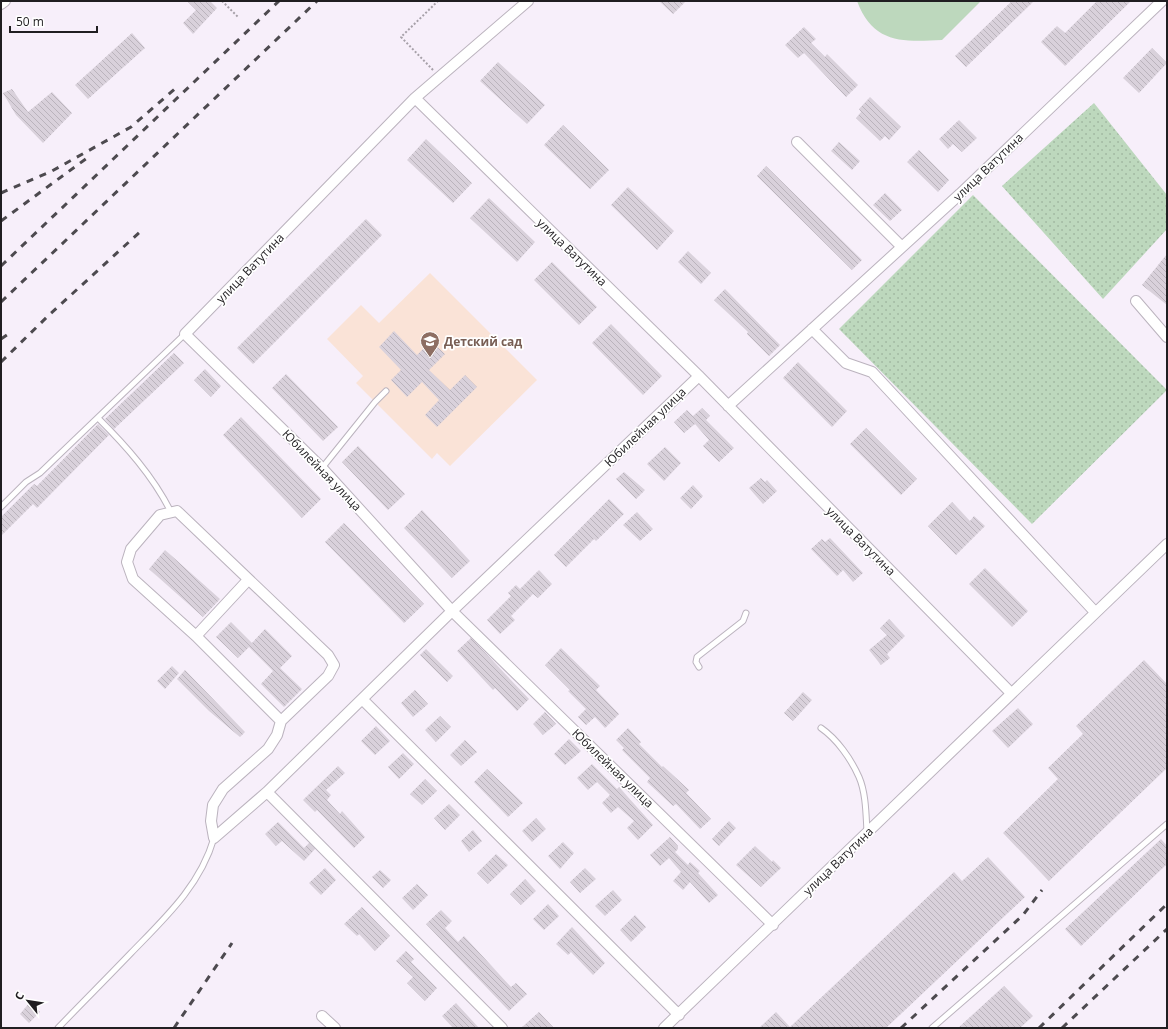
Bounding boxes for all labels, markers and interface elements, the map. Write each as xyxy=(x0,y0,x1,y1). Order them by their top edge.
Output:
scale bar xyxy=(10,8,97,34)
text: 50 m xyxy=(16,13,44,30)
street label: улица Ватутина xyxy=(949,129,1027,205)
street label: улица Ватутина xyxy=(533,214,611,290)
street label: улица Ватутина xyxy=(212,229,288,307)
school or university icon: Детский сад xyxy=(419,330,441,358)
place label: Детский сад xyxy=(444,333,522,350)
street label: Юбилейная улица xyxy=(601,384,689,470)
street label: Юбилейная улица xyxy=(279,426,365,514)
street label: улица Ватутина xyxy=(823,503,899,579)
street label: Юбилейная улица xyxy=(569,725,657,811)
street label: улица Ватутина xyxy=(799,823,877,899)
north arrow xyxy=(8,981,48,1021)
text: С xyxy=(11,989,27,1003)

